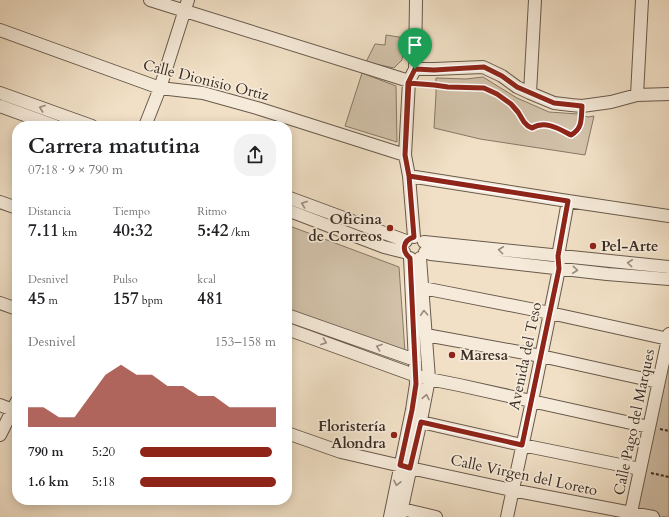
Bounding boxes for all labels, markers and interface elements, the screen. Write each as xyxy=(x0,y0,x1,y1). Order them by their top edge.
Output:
pin xyxy=(398,28,432,69)
icon: arrive xyxy=(404,34,426,56)
street label: Calle Dionisio Ortiz xyxy=(141,55,271,105)
one-way arrow xyxy=(39,104,46,113)
text: Carrera matutina xyxy=(28,131,200,161)
button: share xyxy=(234,134,276,176)
text: 07:18 · 9 × 790 m xyxy=(28,161,123,179)
one-way arrow xyxy=(301,200,308,208)
text: Distancia xyxy=(28,204,71,219)
text: Tiempo xyxy=(113,204,150,219)
text: Ritmo xyxy=(197,204,227,219)
place label: Oficina de Correos xyxy=(308,209,383,246)
text: 7.11 xyxy=(28,219,59,242)
text: 40:32 xyxy=(113,219,152,242)
text: 5:42 xyxy=(197,219,228,242)
marker: Oficina de Correos xyxy=(385,223,395,233)
text: km xyxy=(59,225,77,240)
text: /km xyxy=(228,225,250,240)
place label: Pel-Arte xyxy=(601,236,658,256)
marker: Pel-Arte xyxy=(588,241,598,251)
one-way arrow xyxy=(498,246,504,255)
one-way arrow xyxy=(627,259,633,268)
one-way arrow xyxy=(572,266,578,275)
text: Desnivel xyxy=(28,272,68,287)
text: Pulso xyxy=(113,272,138,287)
text: kcal xyxy=(197,272,216,287)
text: 45 xyxy=(28,287,45,310)
text: 157 xyxy=(113,287,139,310)
text: 481 xyxy=(197,287,223,310)
text: m xyxy=(45,293,58,308)
text: bpm xyxy=(139,293,163,308)
street label: Avenida del Teso xyxy=(504,300,546,412)
one-way arrow xyxy=(420,310,429,316)
text: Desnivel xyxy=(28,333,76,351)
text: 153–158 m xyxy=(214,333,276,351)
one-way arrow xyxy=(320,338,327,346)
one-way arrow xyxy=(375,344,382,352)
place label: Maresa xyxy=(460,345,509,365)
street label: Calle Pago del Marques xyxy=(609,347,659,497)
marker: Maresa xyxy=(447,350,457,360)
one-way arrow xyxy=(421,394,430,400)
place label: Floristería Alondra xyxy=(318,416,387,453)
marker: Floristería Alondra xyxy=(389,430,399,440)
text: 790 m xyxy=(28,443,63,461)
text: 5:20 xyxy=(92,443,115,461)
street label: Calle Virgen del Loreto xyxy=(449,450,599,500)
text: 1.6 km xyxy=(28,473,69,491)
text: 5:18 xyxy=(92,473,115,491)
one-way arrow xyxy=(393,480,401,486)

